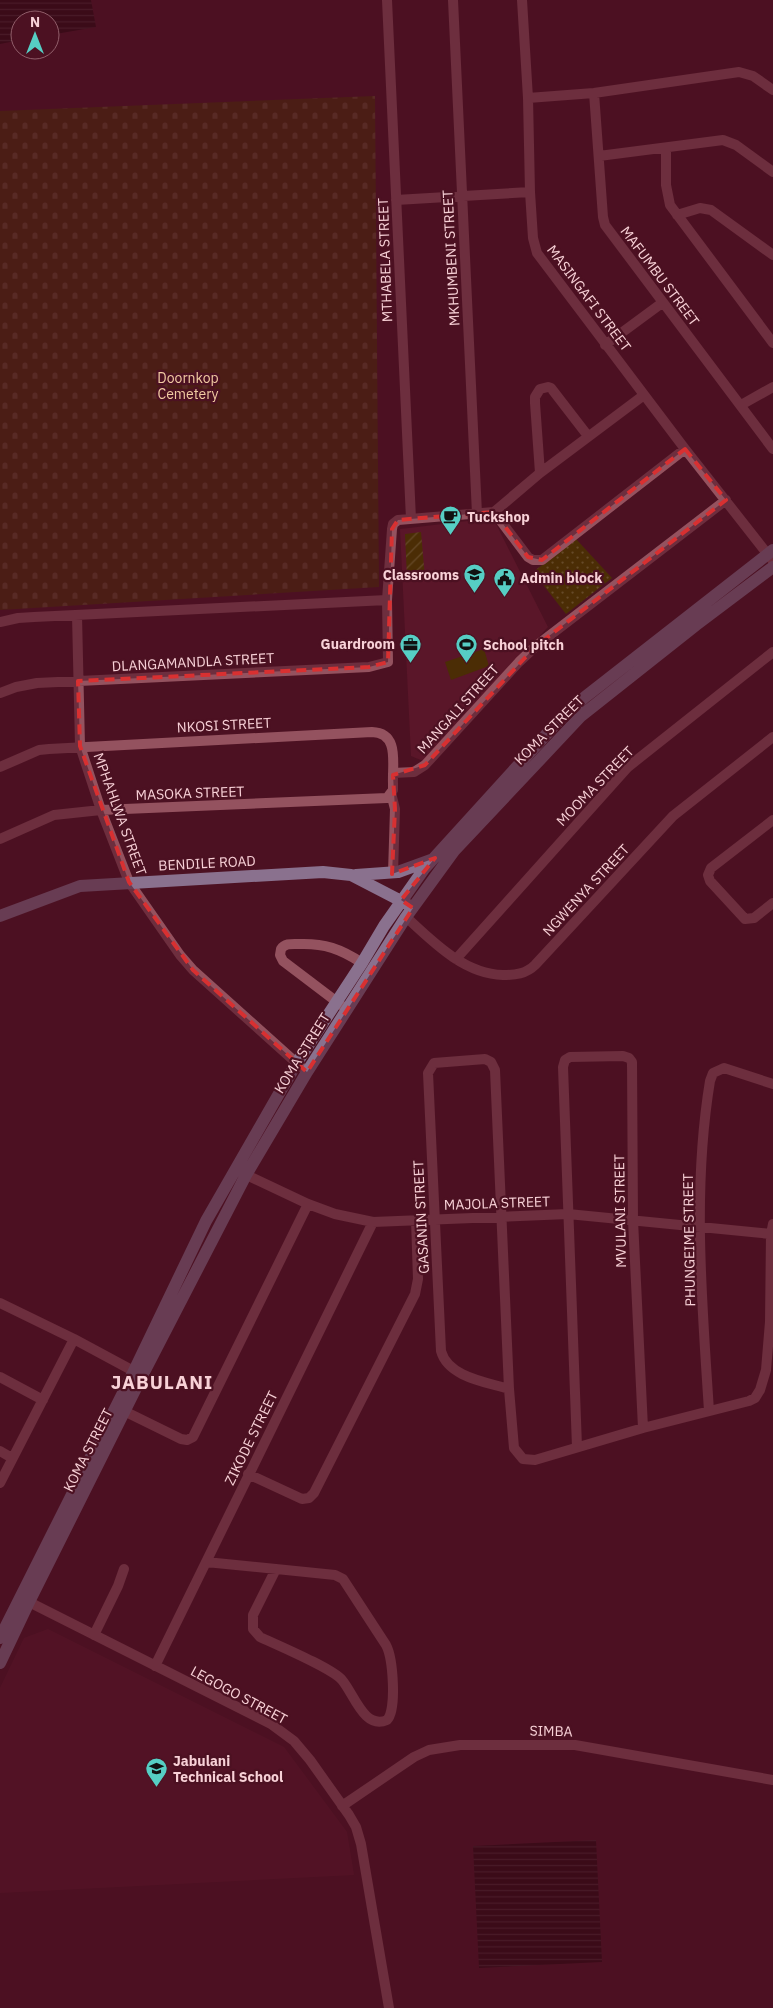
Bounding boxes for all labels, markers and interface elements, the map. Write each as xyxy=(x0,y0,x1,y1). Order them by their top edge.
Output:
north arrow xyxy=(10,10,60,60)
text: N xyxy=(30,13,40,31)
street label: MKHUMBENI STREET xyxy=(438,189,464,327)
street label: MTHABELA STREET xyxy=(374,198,396,322)
street label: MAFUMBU STREET xyxy=(617,223,703,329)
street label: MASINGAFI STREET xyxy=(543,241,635,355)
park label: Doornkop Cemetery xyxy=(157,369,219,403)
cafe icon: Tuckshop xyxy=(439,505,463,536)
place label: Tuckshop xyxy=(467,508,530,526)
school or university icon: Classrooms xyxy=(463,563,487,594)
place label: Classrooms xyxy=(383,566,459,584)
public building icon: Admin block xyxy=(492,566,516,597)
place label: Admin block xyxy=(520,569,603,587)
office icon: Guardroom xyxy=(399,632,423,663)
sports icon: School pitch xyxy=(455,633,479,664)
place label: Guardroom xyxy=(321,635,395,653)
place label: School pitch xyxy=(483,636,564,654)
street label: DLANGAMANDLA STREET xyxy=(111,649,275,675)
street label: MANGALI STREET xyxy=(413,661,503,757)
street label: KOMA STREET xyxy=(510,691,588,769)
street label: NKOSI STREET xyxy=(176,714,272,736)
street label: MOOMA STREET xyxy=(552,742,638,830)
street label: MPHAHLWA STREET xyxy=(89,750,151,878)
street label: MASOKA STREET xyxy=(135,782,245,804)
street label: NGWENYA STREET xyxy=(539,840,633,940)
street label: BENDILE ROAD xyxy=(158,851,256,875)
street label: KOMA STREET xyxy=(270,1009,334,1097)
street label: MVULANI STREET xyxy=(610,1154,630,1268)
street label: GASANIN STREET xyxy=(409,1160,433,1274)
street label: PHUNGEIME STREET xyxy=(679,1173,699,1307)
street label: MAJOLA STREET xyxy=(444,1192,550,1214)
district label: JABULANI xyxy=(111,1370,213,1394)
street label: ZIKODE STREET xyxy=(220,1388,282,1488)
street label: KOMA STREET xyxy=(59,1405,117,1495)
street label: LEGOGO STREET xyxy=(188,1662,290,1728)
street label: SIMBA xyxy=(529,1722,573,1740)
place label: Jabulani Technical School xyxy=(173,1752,283,1786)
school or university icon: Jabulani Technical School xyxy=(145,1757,169,1788)

